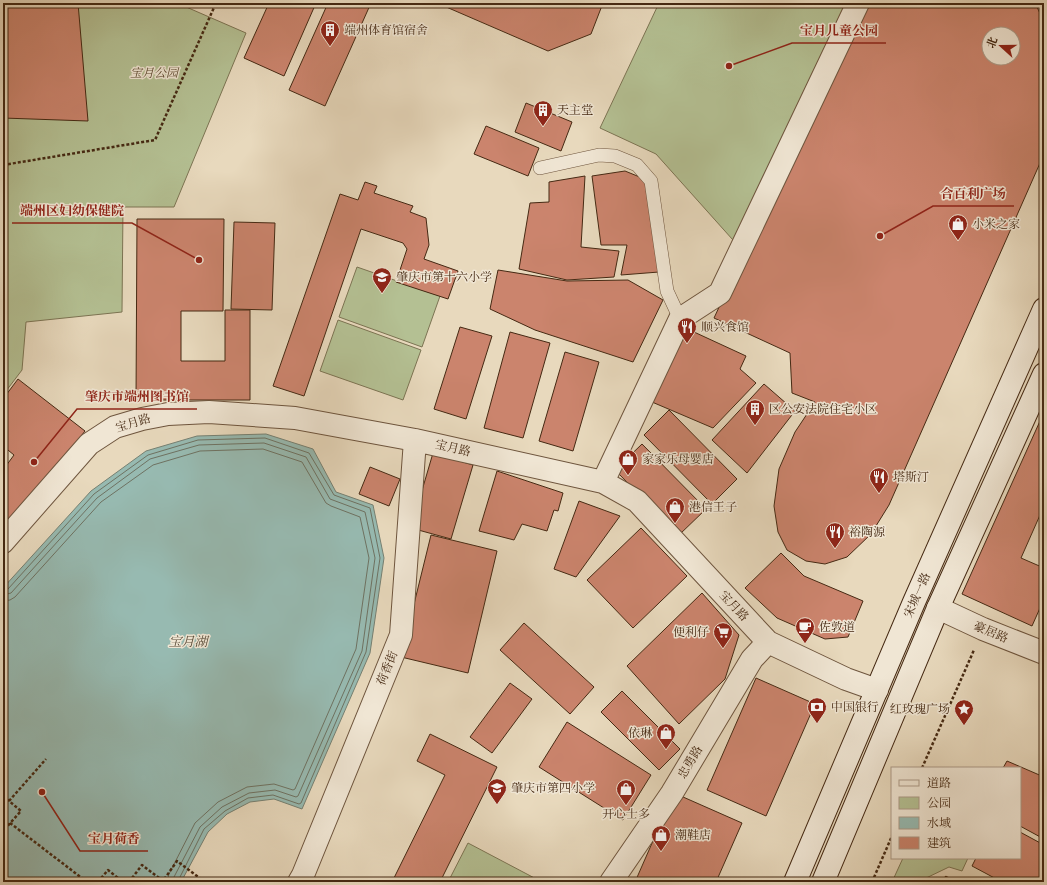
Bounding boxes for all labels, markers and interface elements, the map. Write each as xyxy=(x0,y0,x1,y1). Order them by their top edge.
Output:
callout: 宝月儿童公园 xyxy=(792,18,886,43)
building icon: 端州体育馆宿舍 xyxy=(319,19,341,47)
place label: 端州体育馆宿舍 xyxy=(344,22,428,38)
text: 宝月儿童公园 xyxy=(800,22,878,39)
north arrow xyxy=(981,26,1021,66)
text: 北 xyxy=(983,35,1001,50)
park label: 宝月公园 xyxy=(130,65,180,81)
building icon: 天主堂 xyxy=(532,99,554,127)
place label: 天主堂 xyxy=(557,102,593,118)
callout: 合百利广场 xyxy=(933,181,1014,206)
text: 合百利广场 xyxy=(940,185,1006,202)
callout: 端州区妇幼保健院 xyxy=(12,198,132,223)
text: 端州区妇幼保健院 xyxy=(20,202,124,219)
shop icon: 小米之家 xyxy=(947,213,969,241)
place label: 小米之家 xyxy=(972,216,1020,232)
school or university icon: 肇庆市第十六小学 xyxy=(371,266,393,294)
place label: 肇庆市第十六小学 xyxy=(396,269,492,285)
restaurant icon: 顺兴食馆 xyxy=(676,316,698,344)
place label: 顺兴食馆 xyxy=(701,319,749,335)
callout: 肇庆市端州图书馆 xyxy=(77,384,197,409)
text: 肇庆市端州图书馆 xyxy=(85,388,189,405)
building icon: 区公安法院住宅小区 xyxy=(744,398,766,426)
place label: 区公安法院住宅小区 xyxy=(769,401,877,417)
street label: 宝月路 xyxy=(113,410,153,436)
street label: 宝月路 xyxy=(434,436,472,460)
shop icon: 家家乐母婴店 xyxy=(617,448,639,476)
place label: 家家乐母婴店 xyxy=(642,451,714,467)
restaurant icon: 塔斯汀 xyxy=(868,466,890,494)
place label: 塔斯汀 xyxy=(893,469,929,485)
shop icon: 港信王子 xyxy=(664,496,686,524)
place label: 港信王子 xyxy=(689,499,737,515)
restaurant icon: 裕陶源 xyxy=(824,521,846,549)
place label: 裕陶源 xyxy=(849,524,885,540)
street label: 宋城一路 xyxy=(900,570,934,620)
street label: 宝月路 xyxy=(716,587,752,625)
cafe icon: 佐敦道 xyxy=(794,616,816,644)
street label: 豪居路 xyxy=(971,618,1011,646)
place label: 佐敦道 xyxy=(819,619,855,635)
supermarket icon: 便利仔 xyxy=(712,621,734,649)
place label: 便利仔 xyxy=(673,624,709,640)
water label: 宝月湖 xyxy=(168,633,209,650)
street label: 荷香街 xyxy=(373,647,402,688)
bank icon: 中国银行 xyxy=(806,696,828,724)
place icon: 红玫瑰广场 xyxy=(953,698,975,726)
place label: 中国银行 xyxy=(831,699,879,715)
place label: 红玫瑰广场 xyxy=(890,701,950,717)
shop icon: 依琳 xyxy=(655,722,677,750)
place label: 依琳 xyxy=(628,725,653,741)
street label: 忠勇路 xyxy=(674,742,706,782)
legend xyxy=(891,767,1021,859)
text: 道路 xyxy=(927,775,951,791)
school or university icon: 肇庆市第四小学 xyxy=(486,777,508,805)
shop icon: 开心士多 xyxy=(615,778,637,806)
place label: 肇庆市第四小学 xyxy=(511,780,595,796)
text: 公园 xyxy=(927,795,951,811)
place label: 开心士多 xyxy=(602,806,650,822)
text: 水域 xyxy=(927,815,951,831)
shop icon: 潮鞋店 xyxy=(650,824,672,852)
callout: 宝月荷香 xyxy=(80,826,148,851)
place label: 潮鞋店 xyxy=(675,827,711,843)
text: 宝月荷香 xyxy=(88,830,140,847)
text: 建筑 xyxy=(927,835,951,851)

